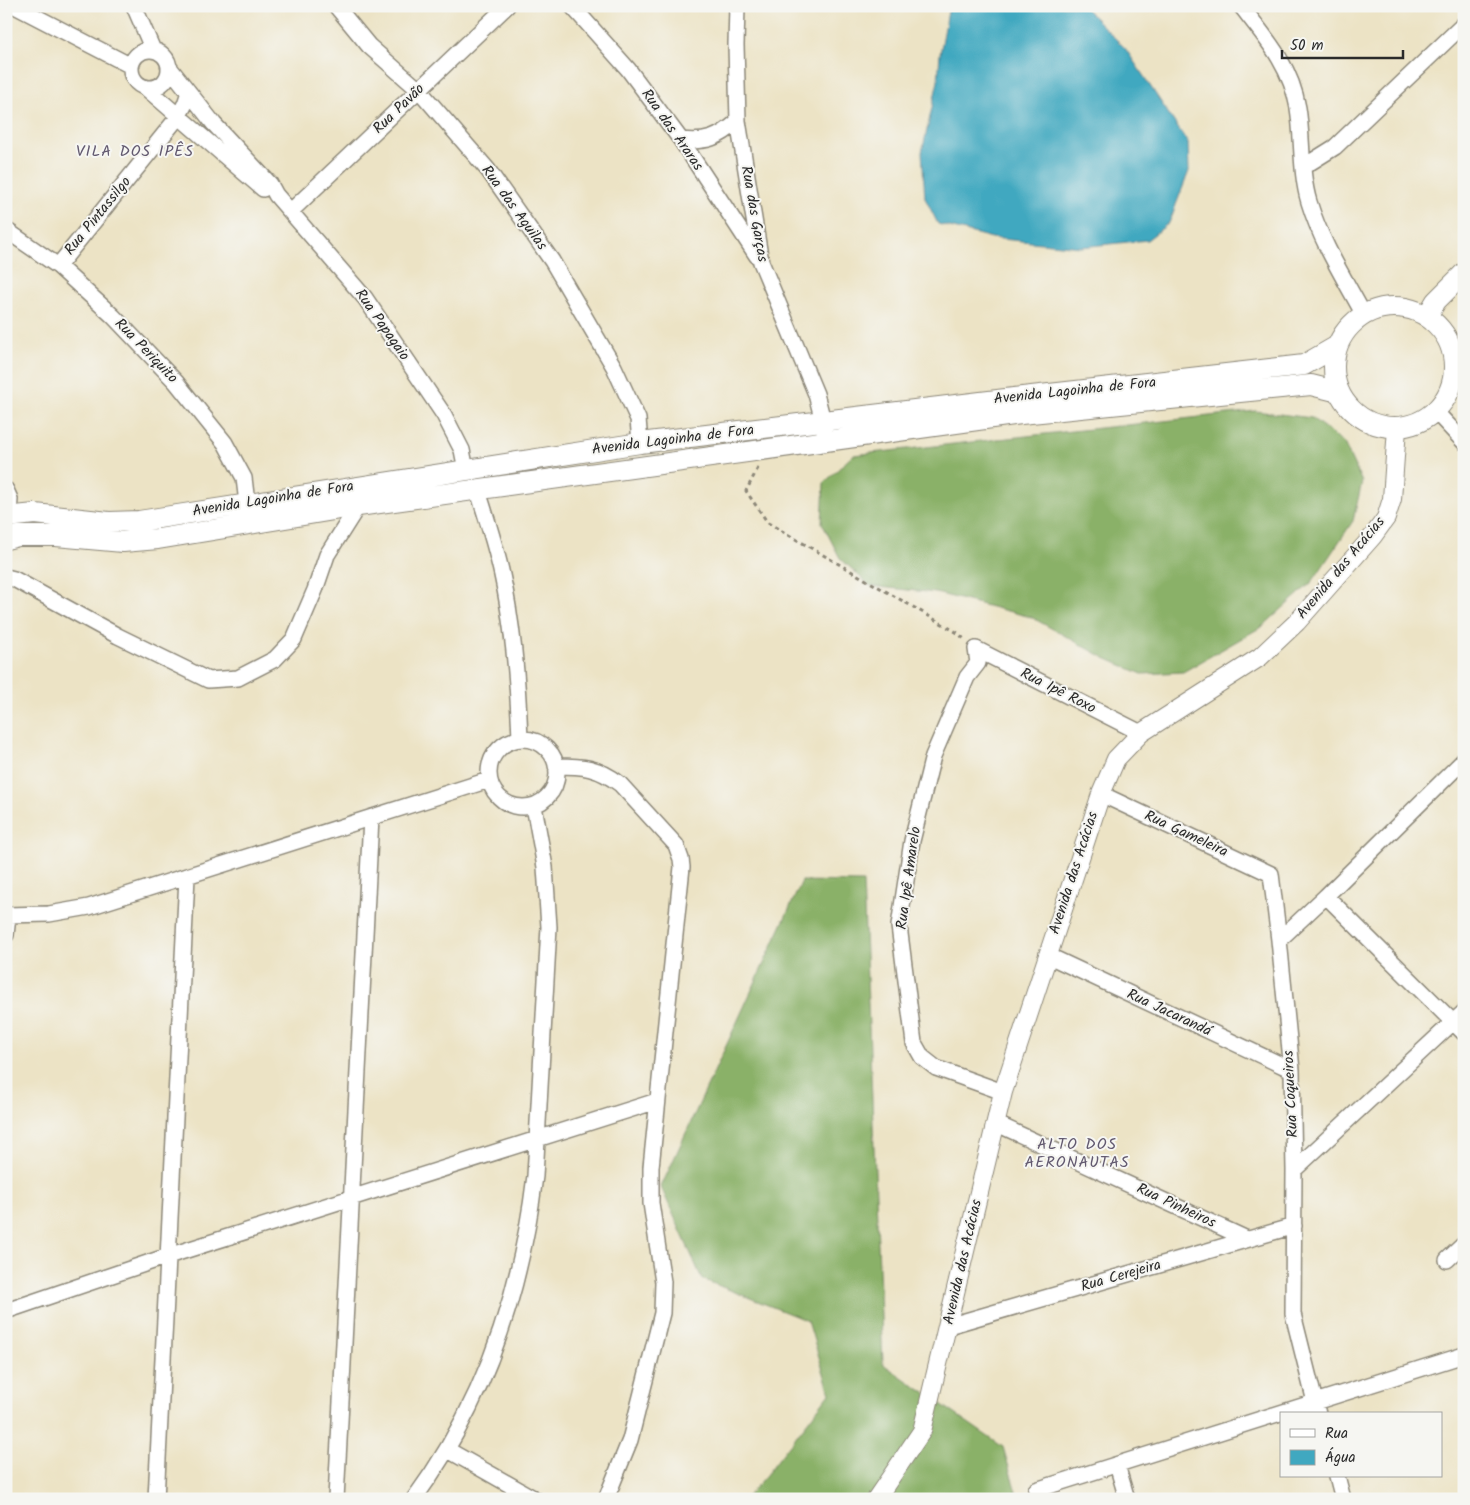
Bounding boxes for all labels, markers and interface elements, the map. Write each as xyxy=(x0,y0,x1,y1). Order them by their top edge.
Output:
scale bar xyxy=(1282,28,1404,60)
text: 50 m xyxy=(1290,34,1324,58)
street label: Rua Pavão xyxy=(367,78,431,140)
street label: Rua das Araras xyxy=(635,84,710,176)
district label: VILA DOS IPÊS xyxy=(76,139,194,164)
street label: Rua das Aguilas xyxy=(475,160,553,256)
street label: Rua das Garças xyxy=(734,164,774,265)
street label: Rua Pintassilgo xyxy=(59,171,138,261)
street label: Rua Papagaio xyxy=(348,284,416,366)
street label: Rua Periquito xyxy=(109,313,184,389)
street label: Avenida Lagoinha de Fora xyxy=(993,371,1157,411)
street label: Avenida Lagoinha de Fora xyxy=(591,418,755,462)
street label: Avenida Lagoinha de Fora xyxy=(191,474,355,524)
street label: Avenida das Acácias xyxy=(1291,511,1392,625)
street label: Rua Ipê Roxo xyxy=(1016,662,1100,720)
street label: Rua Gameleira xyxy=(1140,804,1232,864)
street label: Avenida das Acácias xyxy=(1043,808,1105,937)
street label: Rua Ipê Amarelo xyxy=(890,825,928,931)
street label: Rua Jacarandá xyxy=(1123,983,1217,1044)
street label: Rua Coqueiros xyxy=(1277,1049,1305,1138)
district label: ALTO DOS AERONAUTAS xyxy=(1024,1132,1130,1175)
street label: Rua Pinheiros xyxy=(1132,1177,1220,1235)
street label: Avenida das Acácias xyxy=(937,1196,989,1327)
street label: Rua Cerejeira xyxy=(1078,1253,1164,1299)
legend xyxy=(1280,1412,1442,1478)
text: Rua xyxy=(1325,1422,1348,1446)
text: Água xyxy=(1325,1446,1356,1470)

